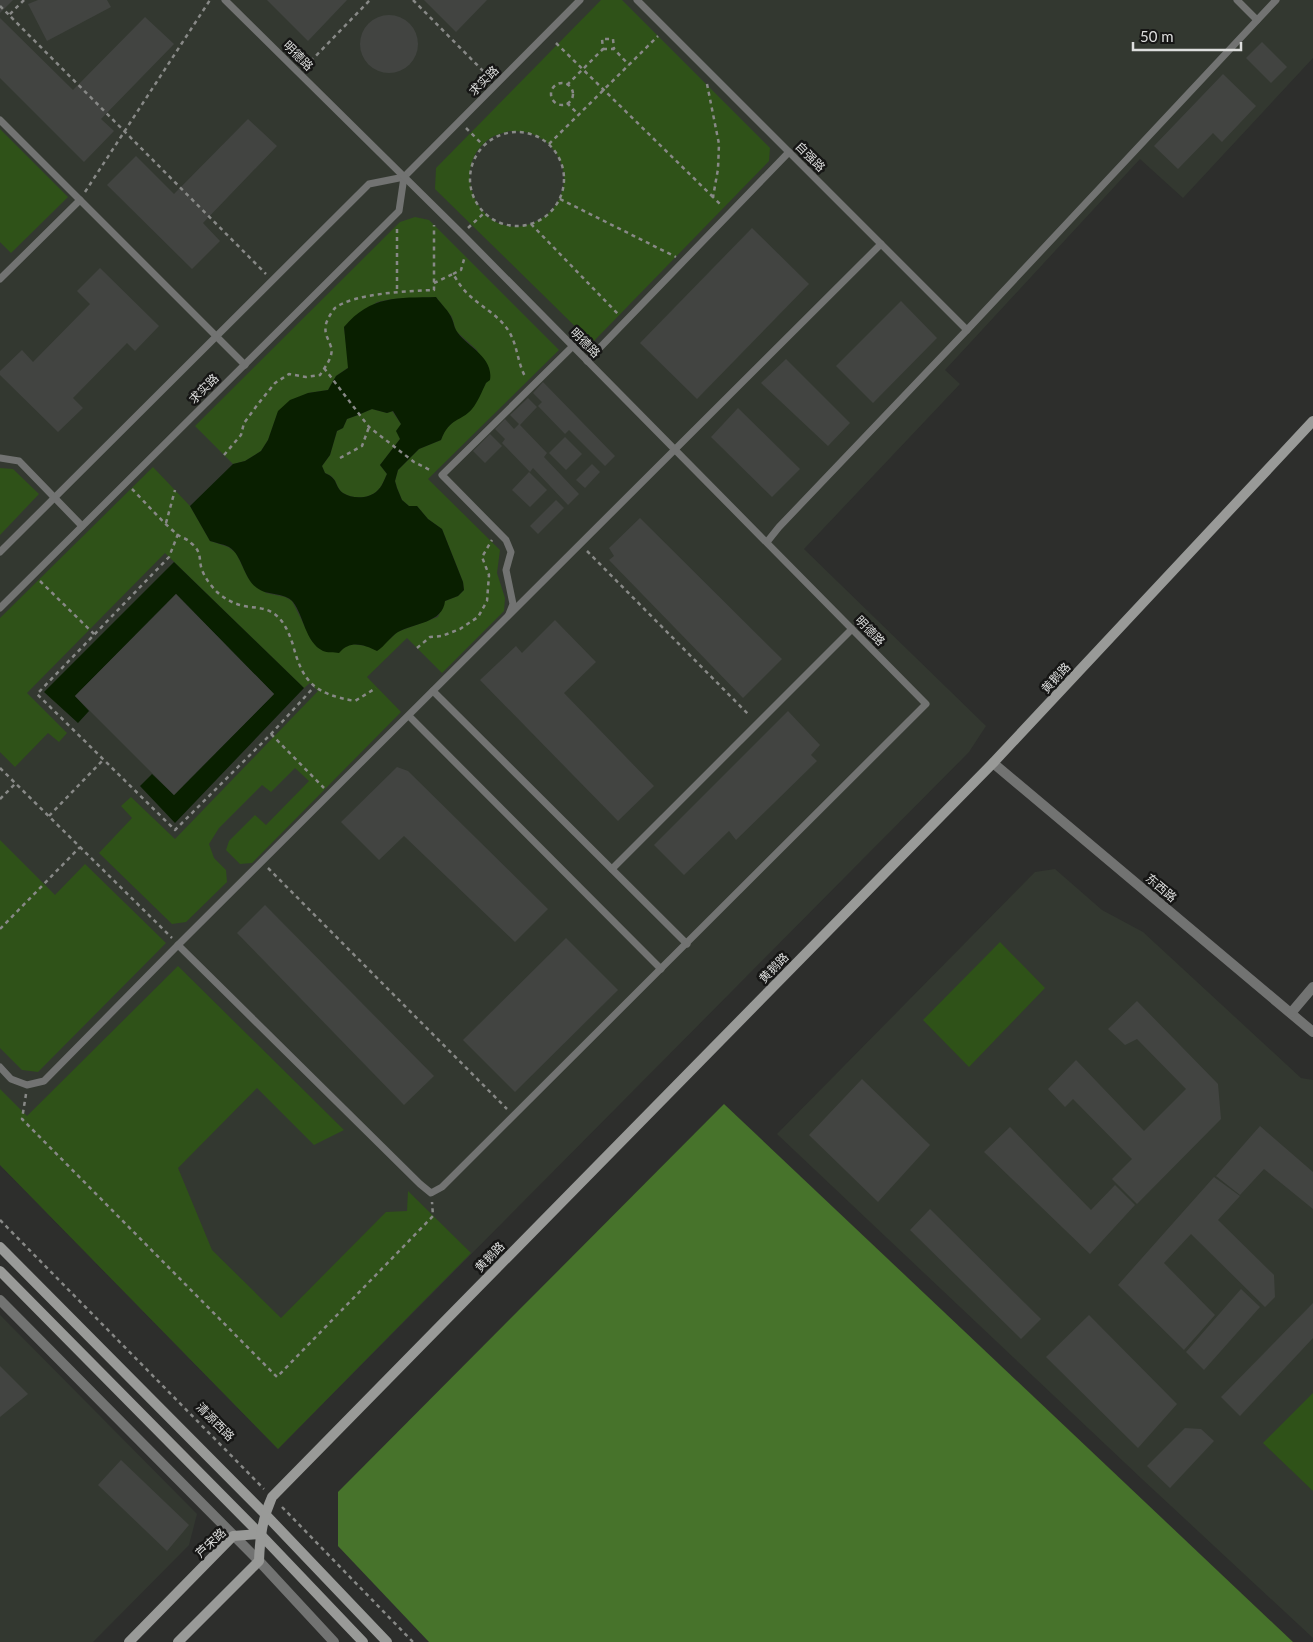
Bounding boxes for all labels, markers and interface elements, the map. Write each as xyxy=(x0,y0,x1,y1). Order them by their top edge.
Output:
scale bar xyxy=(1133,20,1240,52)
text: 50 m xyxy=(1140,27,1174,45)
street label: 明德路 xyxy=(280,38,316,74)
street label: 求实路 xyxy=(466,63,502,99)
street label: 自强路 xyxy=(792,139,828,175)
street label: 明德路 xyxy=(567,325,603,361)
street label: 求实路 xyxy=(186,371,222,407)
street label: 明德路 xyxy=(852,612,888,649)
street label: 黄鹅路 xyxy=(1038,659,1073,696)
street label: 东西路 xyxy=(1143,870,1180,905)
street label: 黄鹅路 xyxy=(756,949,792,986)
street label: 黄鹅路 xyxy=(472,1238,508,1275)
street label: 清源西路 xyxy=(193,1399,238,1444)
street label: 芦宋路 xyxy=(192,1525,229,1560)

